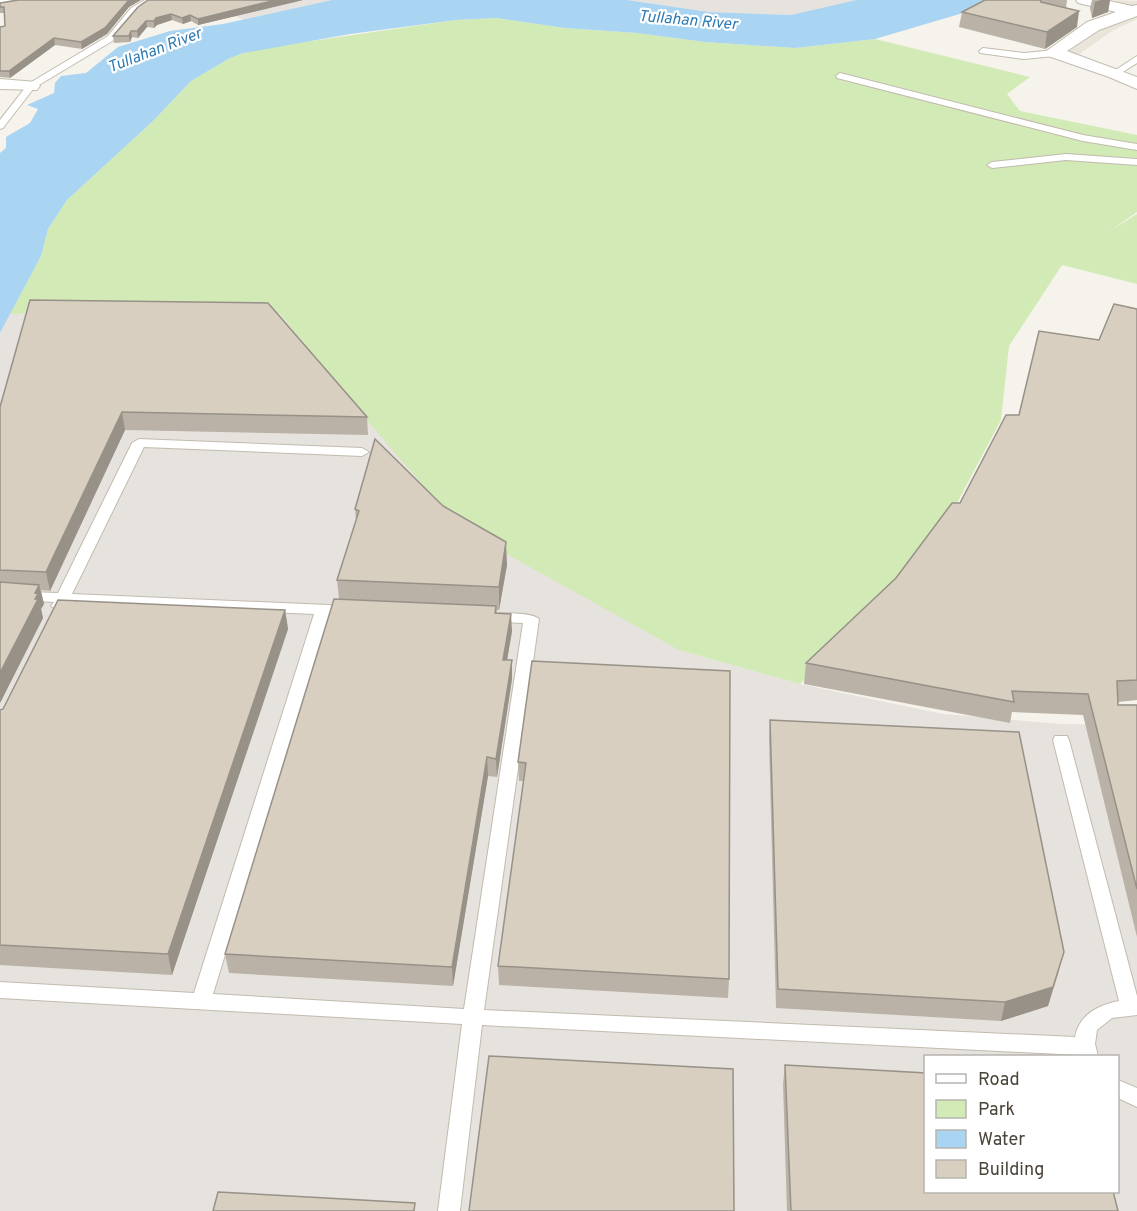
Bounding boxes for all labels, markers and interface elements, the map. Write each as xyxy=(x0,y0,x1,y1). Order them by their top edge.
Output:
water label: Tullahan River xyxy=(638,7,740,35)
water label: Tullahan River xyxy=(105,23,207,78)
legend xyxy=(924,1055,1119,1193)
text: Road xyxy=(978,1069,1020,1092)
text: Park xyxy=(978,1099,1015,1122)
text: Water xyxy=(978,1129,1025,1152)
text: Building xyxy=(978,1159,1044,1182)

